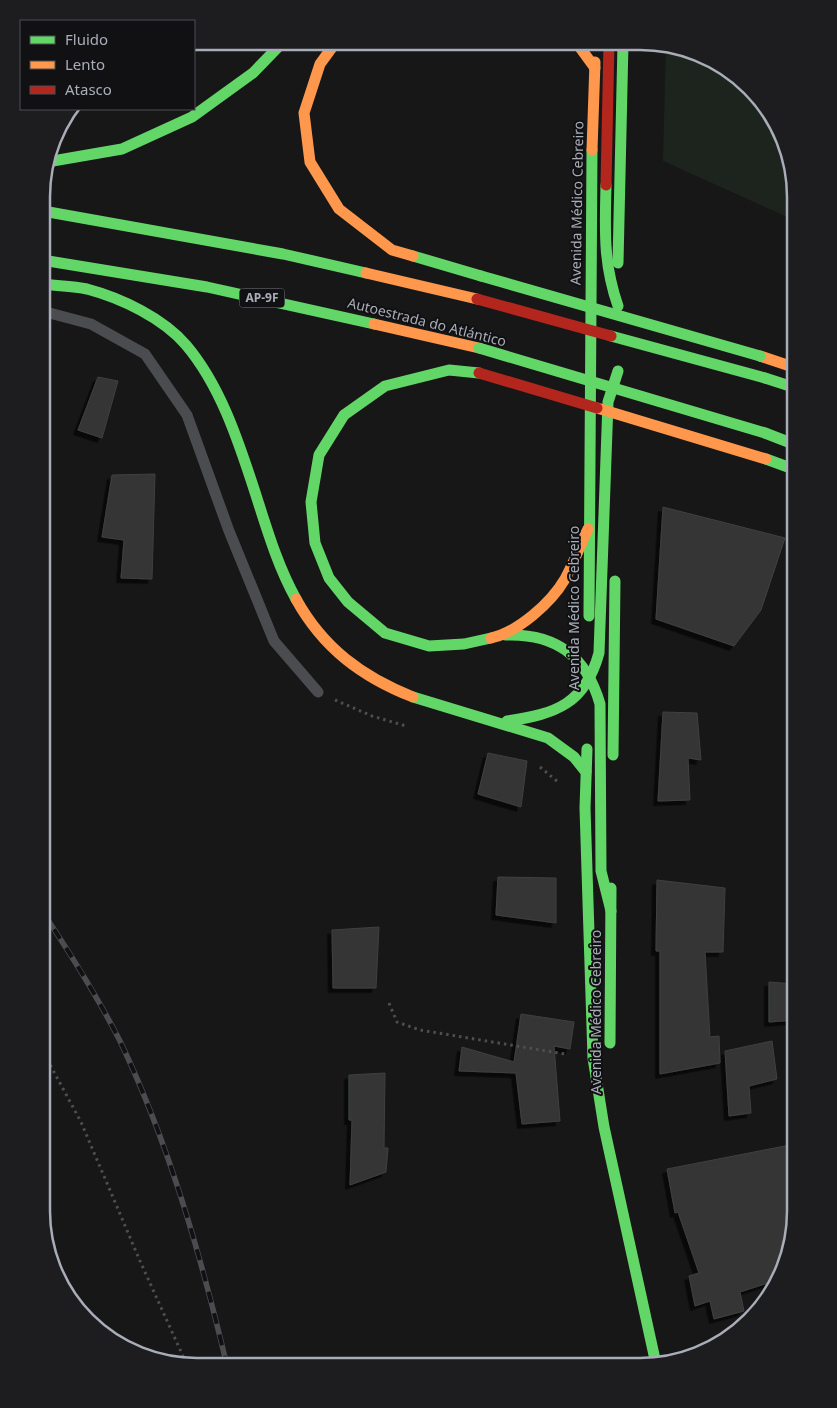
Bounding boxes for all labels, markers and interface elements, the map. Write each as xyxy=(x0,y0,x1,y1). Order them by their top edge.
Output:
legend xyxy=(20,20,195,110)
text: Fluido xyxy=(65,29,108,49)
text: Lento xyxy=(65,54,105,74)
text: Atasco xyxy=(65,79,112,99)
street label: Avenida Médico Cebreiro xyxy=(566,121,587,285)
road number: AP-9F xyxy=(240,288,284,308)
street label: Autoestrada do Atlántico xyxy=(346,293,508,350)
street label: Avenida Médico Cebreiro xyxy=(564,526,583,690)
street label: Avenida Médico Cebreiro xyxy=(586,930,605,1094)

